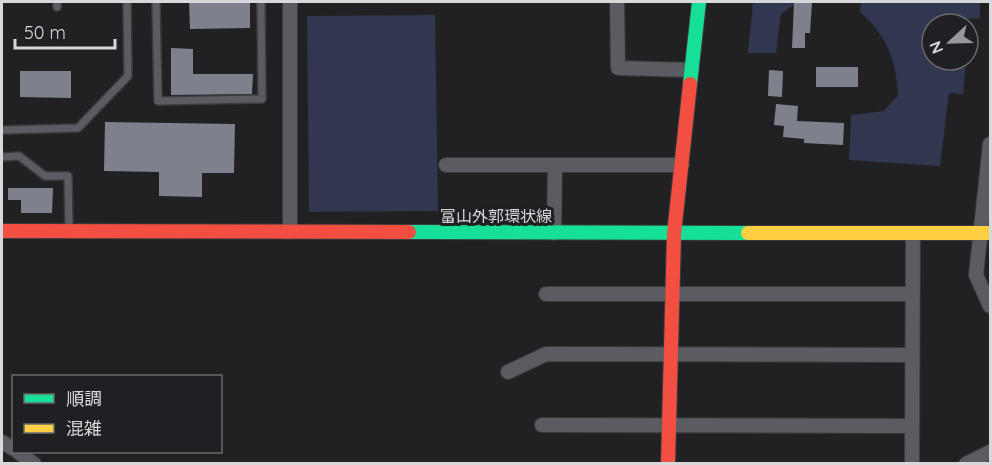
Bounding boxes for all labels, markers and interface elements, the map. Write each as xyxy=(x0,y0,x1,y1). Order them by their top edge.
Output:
scale bar xyxy=(15,12,116,50)
north arrow xyxy=(920,12,980,72)
text: 50 m xyxy=(24,21,66,44)
text: N xyxy=(925,38,948,57)
street label: 富山外郭環状線 xyxy=(440,206,552,226)
legend xyxy=(12,375,222,453)
text: 順調 xyxy=(66,387,102,410)
text: 混雑 xyxy=(66,417,102,440)

